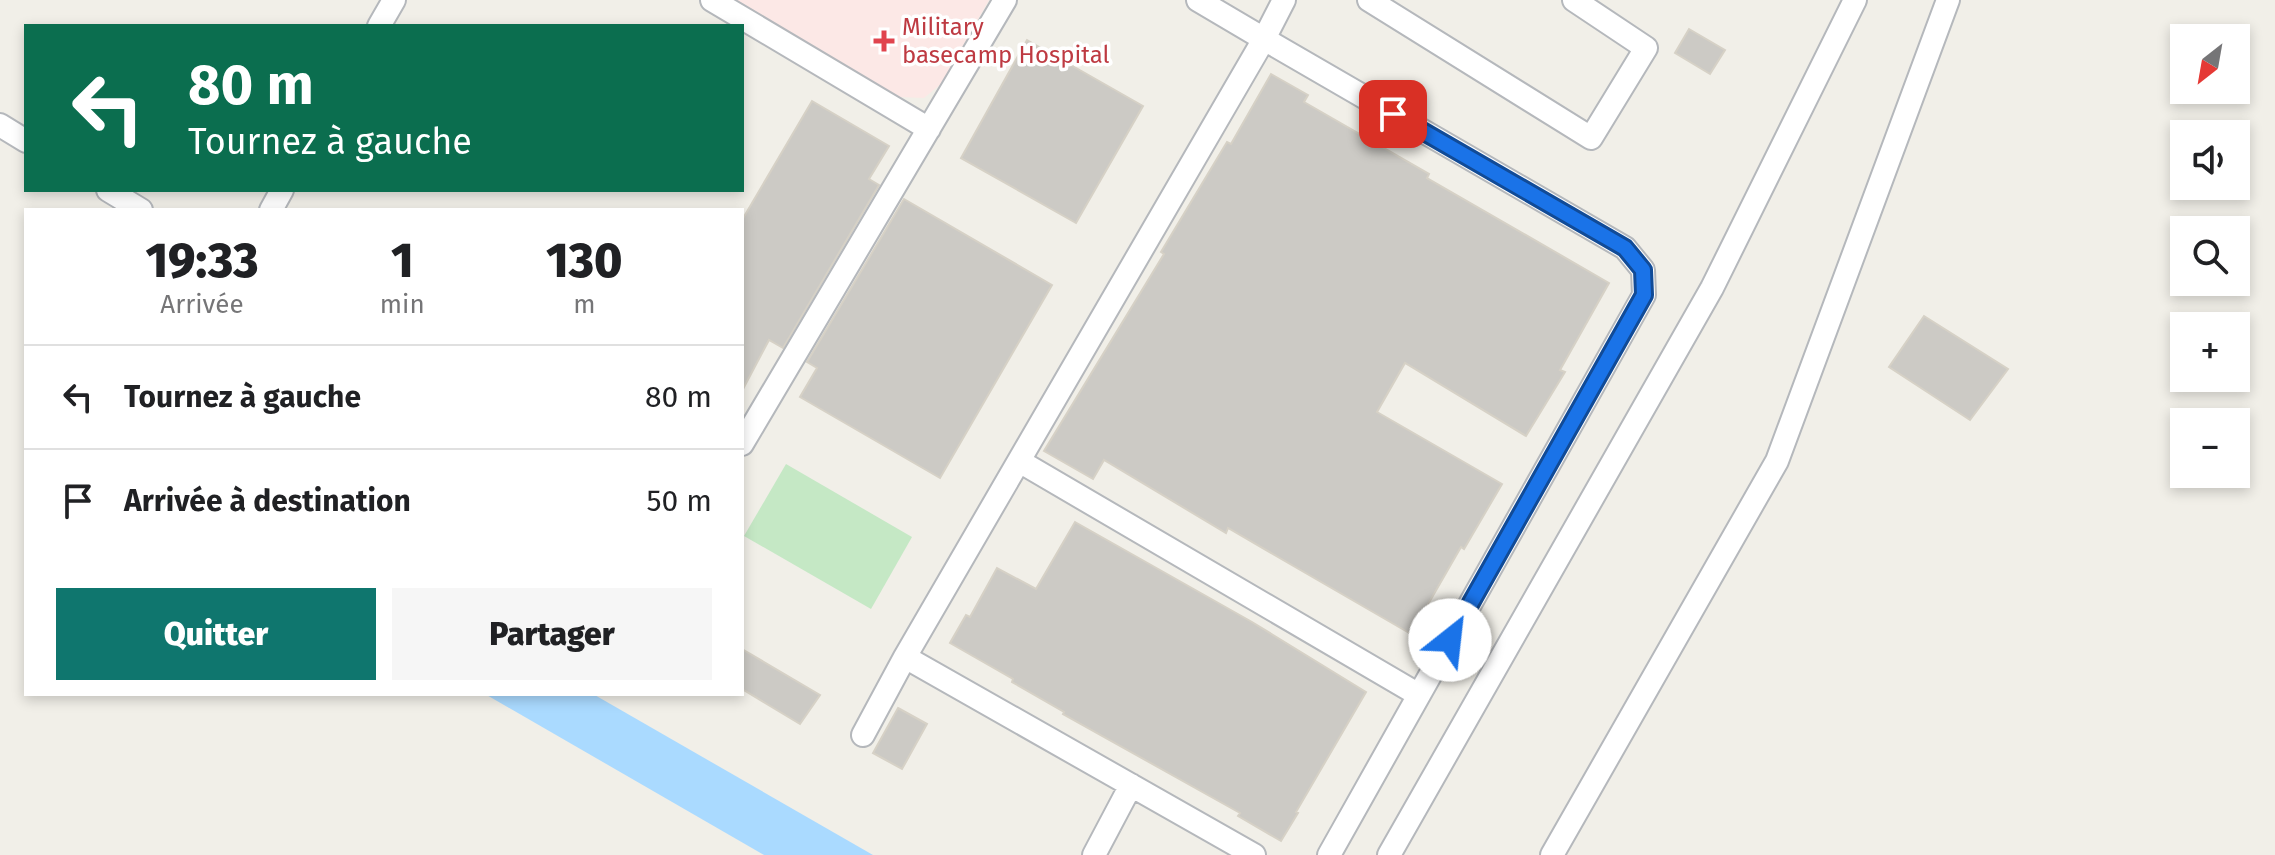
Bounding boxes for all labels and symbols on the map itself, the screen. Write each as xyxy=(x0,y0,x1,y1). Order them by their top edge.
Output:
place label: Military basecamp Hospital xyxy=(902,13,1110,69)
north arrow xyxy=(2170,24,2250,104)
marker: Military basecamp Hospital xyxy=(873,30,895,52)
pin xyxy=(1359,80,1427,148)
position arrow xyxy=(1408,598,1492,682)

